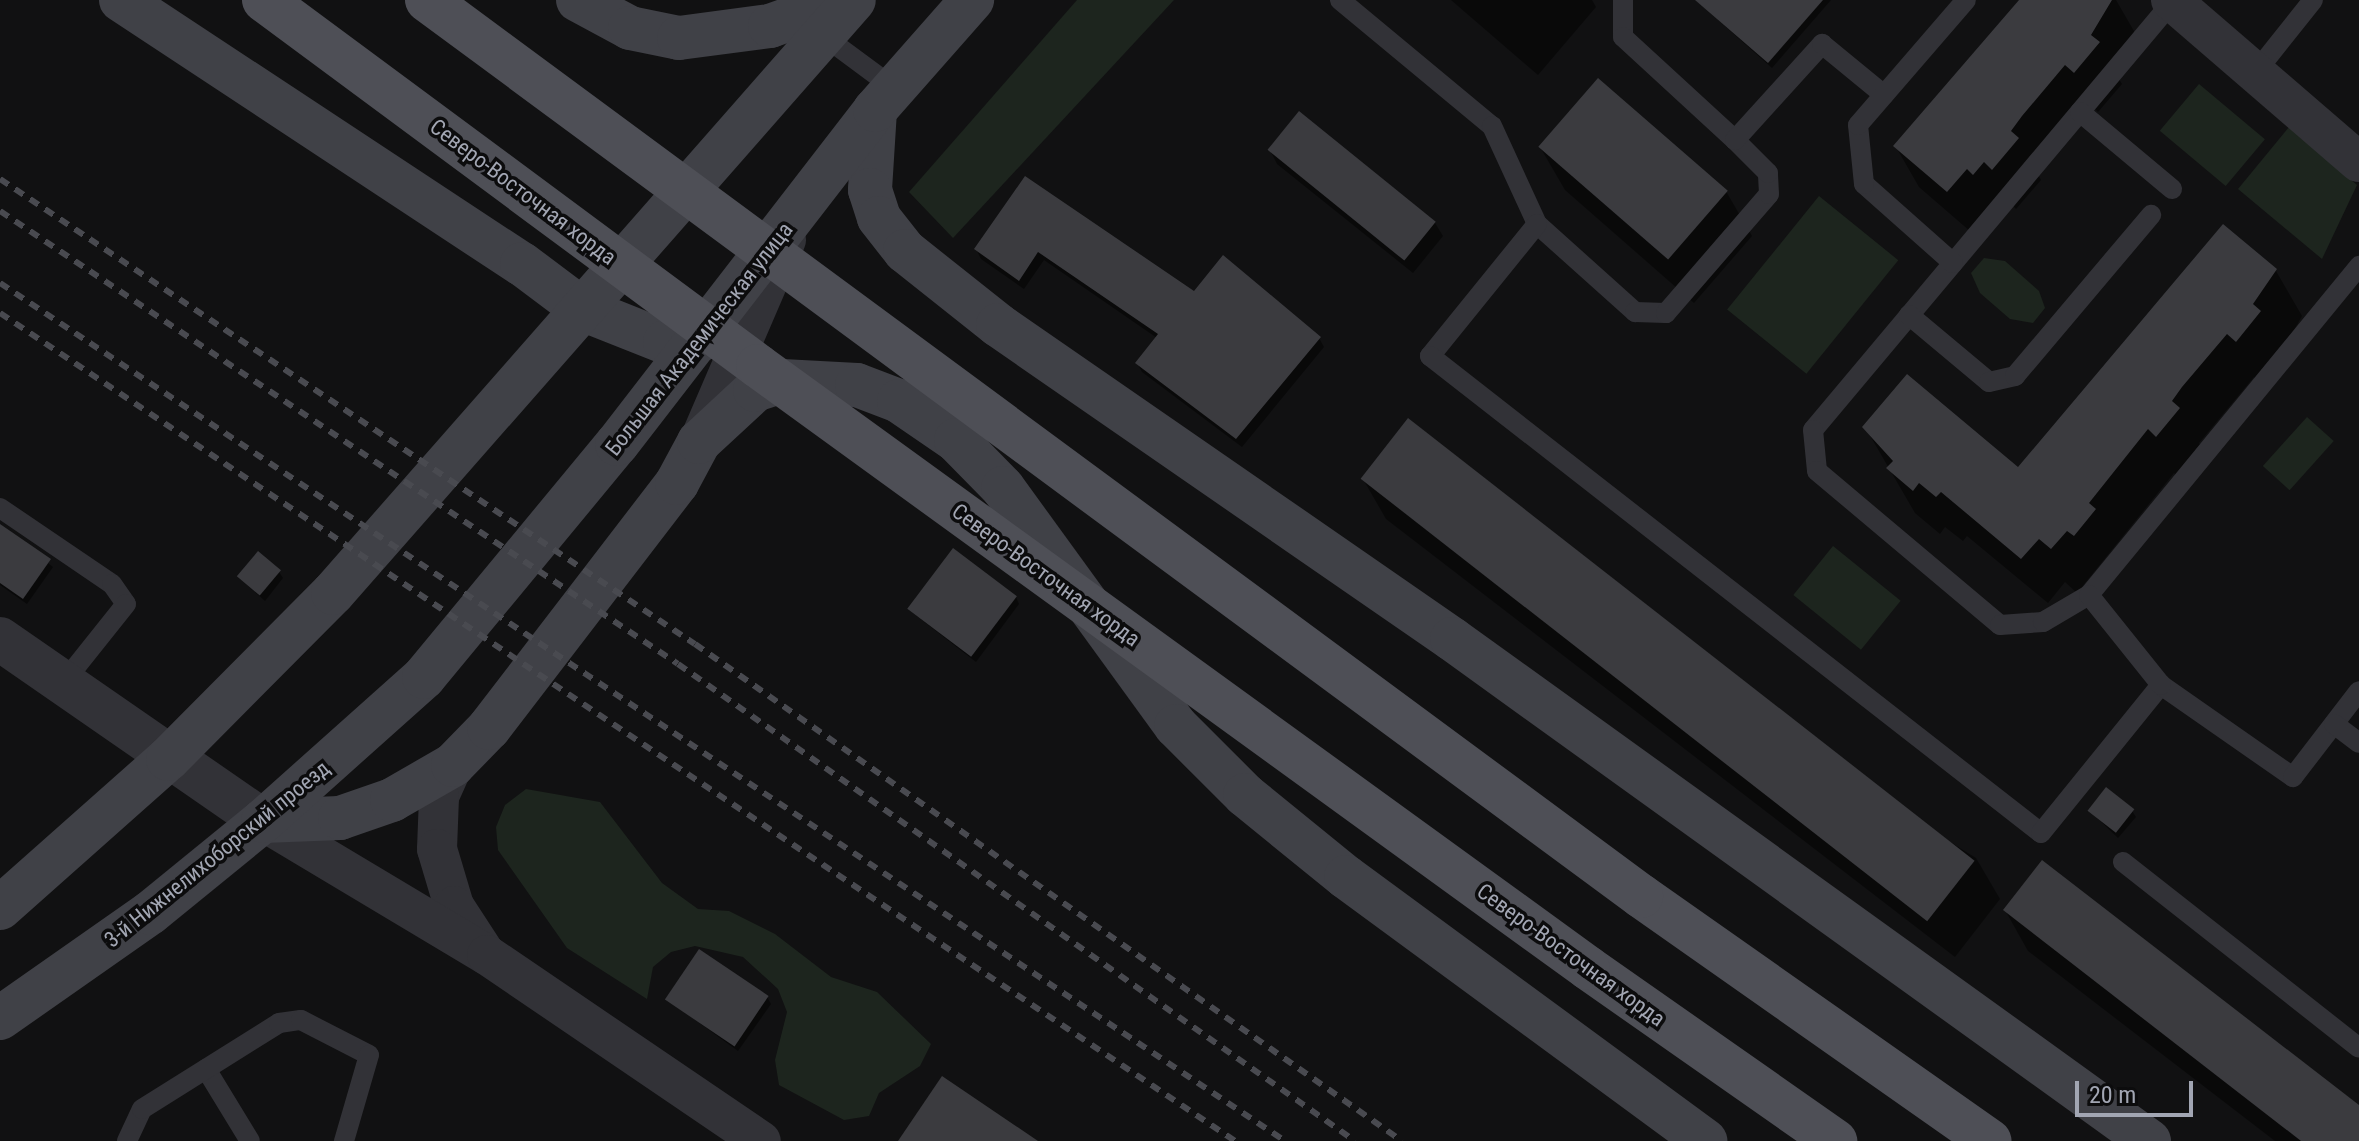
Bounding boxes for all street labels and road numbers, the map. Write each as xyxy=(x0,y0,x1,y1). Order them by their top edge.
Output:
street label: Северо-Восточная хорда xyxy=(425,113,621,271)
street label: Большая Академическая улица xyxy=(600,217,798,461)
street label: Северо-Восточная хорда xyxy=(947,498,1145,652)
street label: 3-й Нижнелихоборский проезд xyxy=(99,755,335,953)
street label: Северо-Восточная хорда xyxy=(1472,878,1670,1032)

